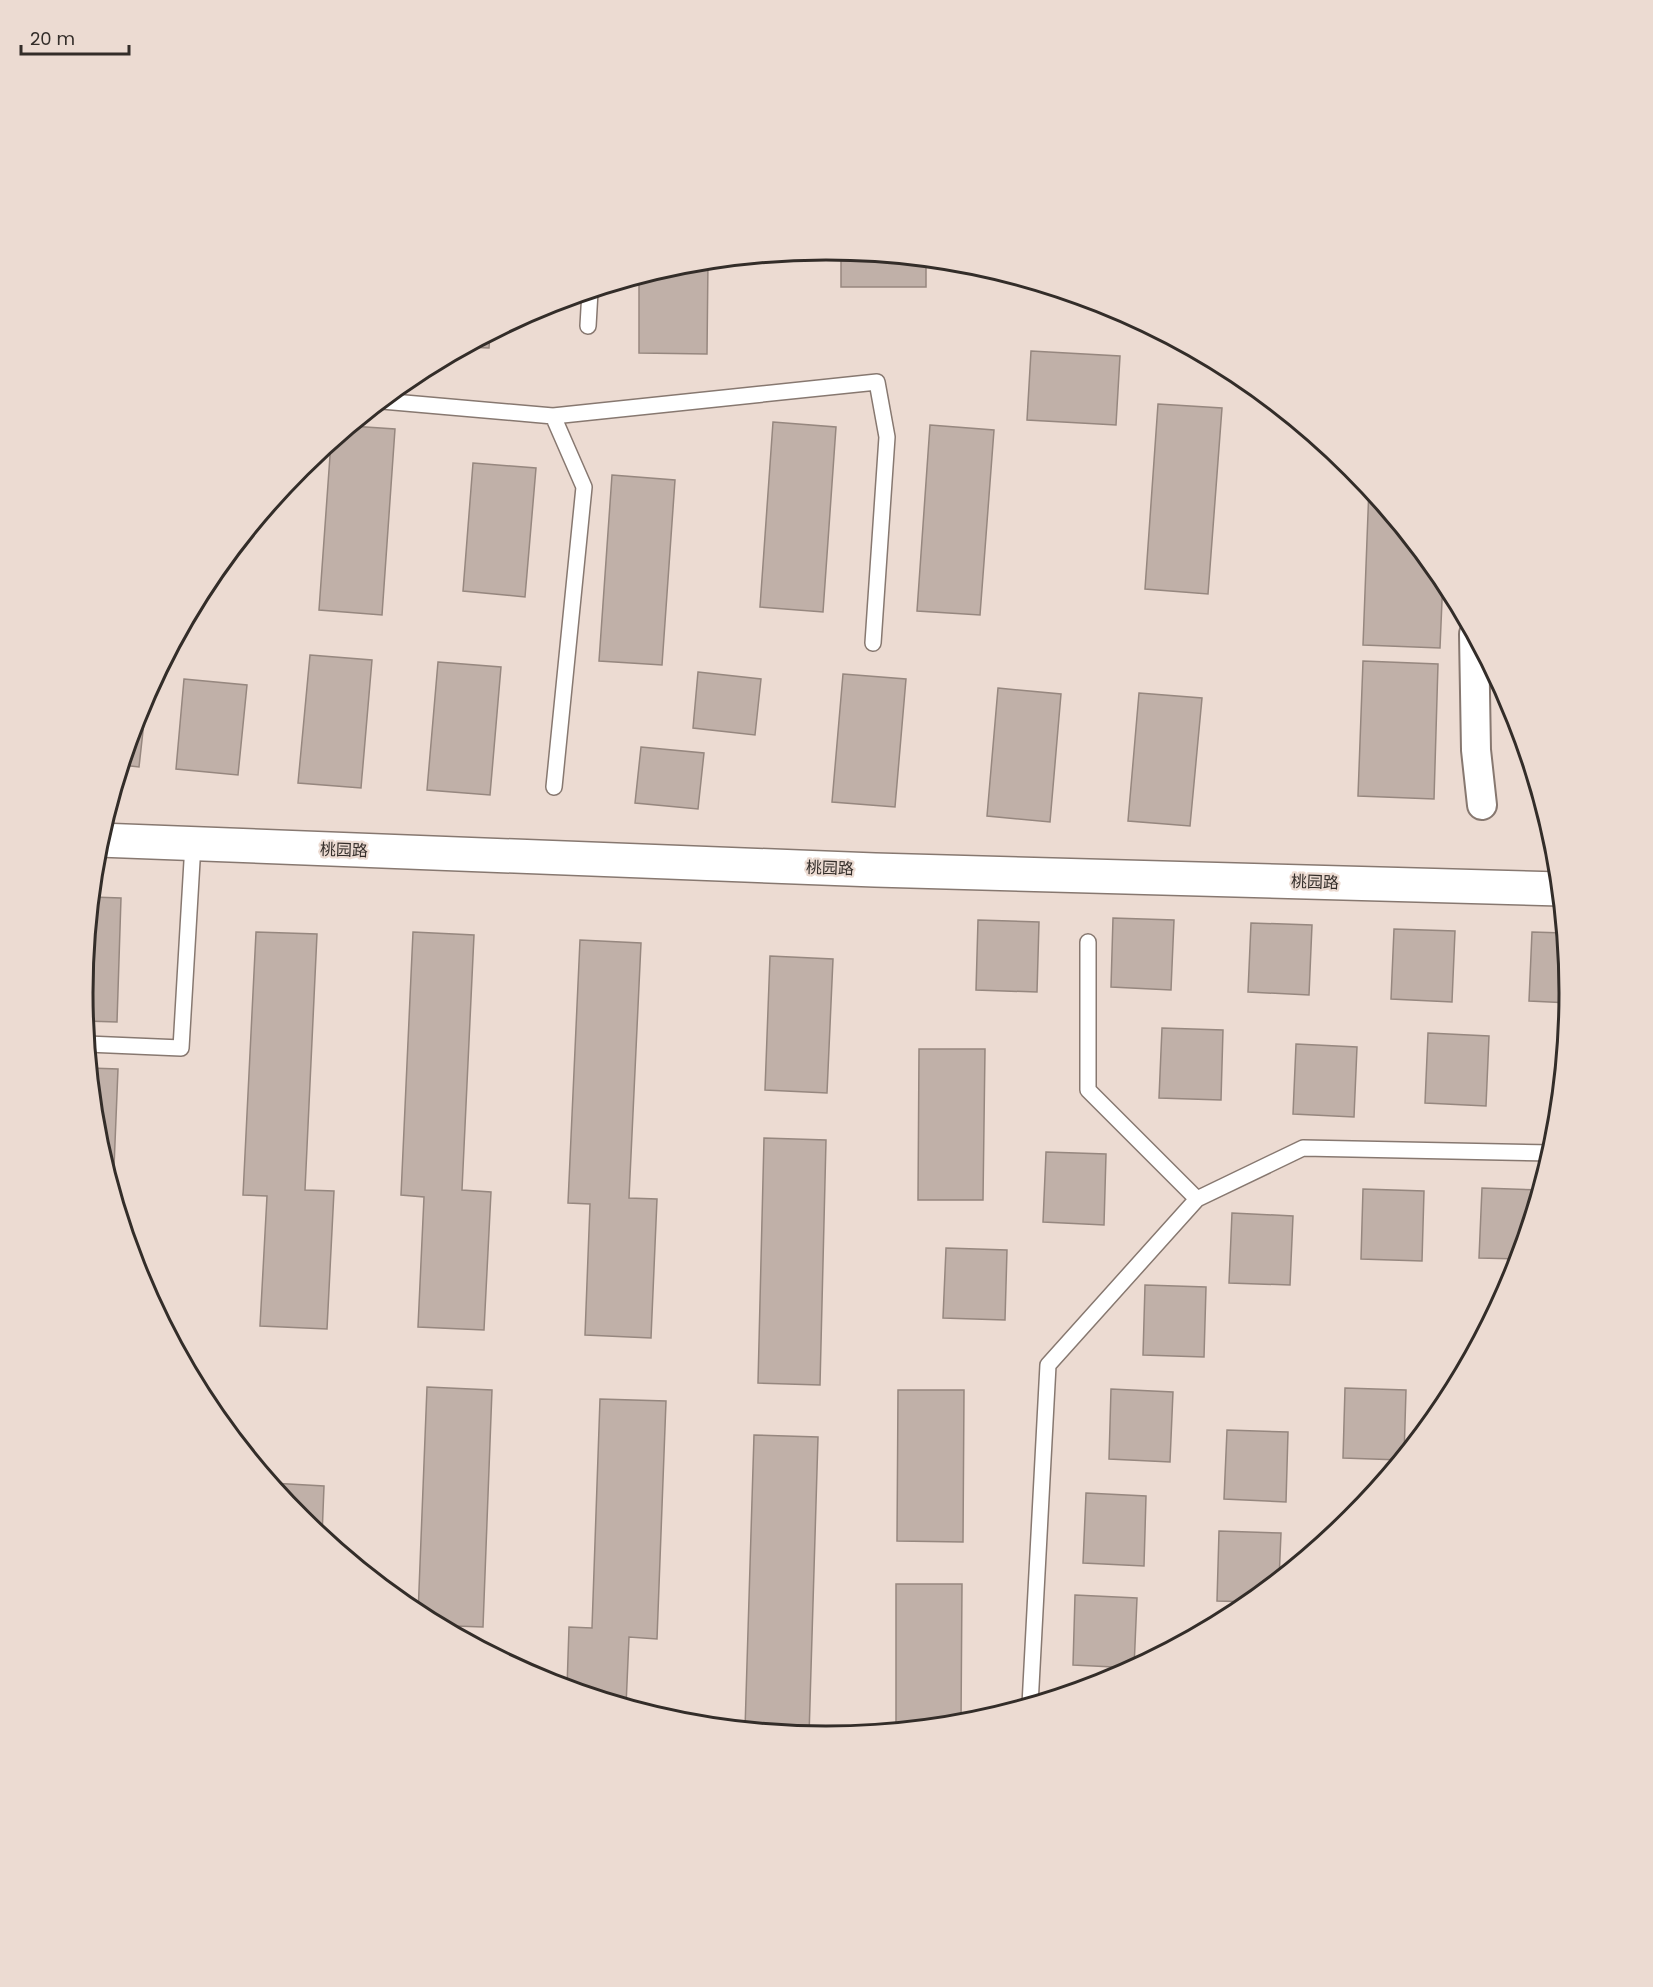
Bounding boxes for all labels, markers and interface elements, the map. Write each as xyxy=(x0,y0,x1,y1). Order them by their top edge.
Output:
scale bar xyxy=(21,18,129,56)
text: 20 m xyxy=(30,26,75,51)
street label: 桃园路 xyxy=(320,838,368,862)
street label: 桃园路 xyxy=(806,856,854,880)
street label: 桃园路 xyxy=(1291,870,1339,894)

